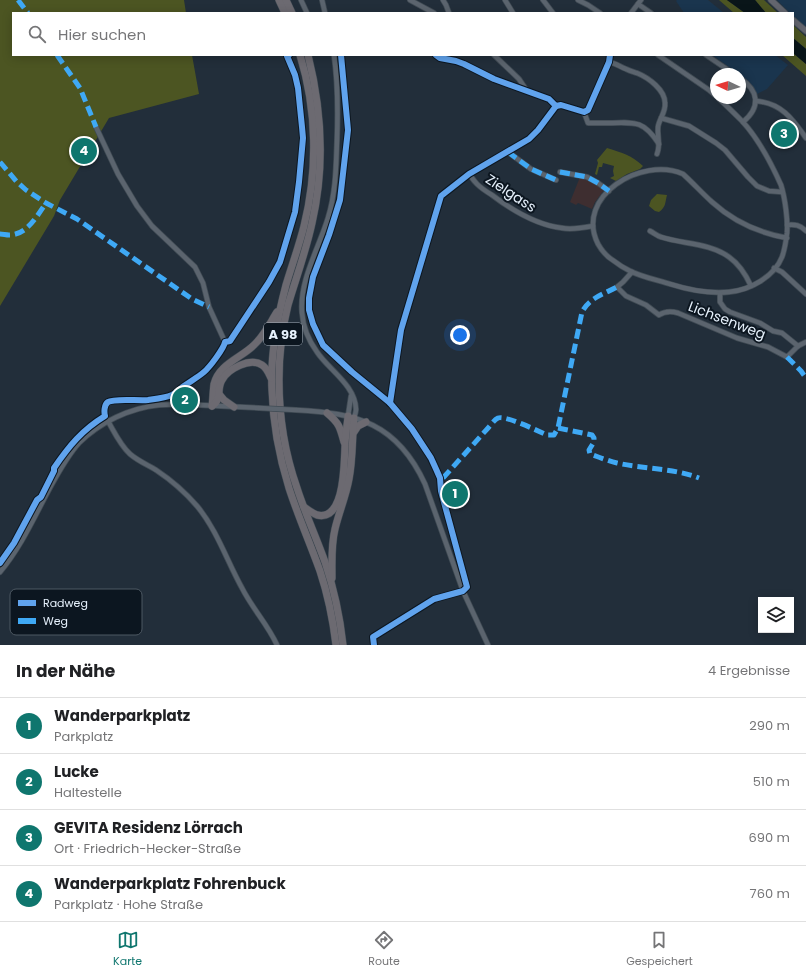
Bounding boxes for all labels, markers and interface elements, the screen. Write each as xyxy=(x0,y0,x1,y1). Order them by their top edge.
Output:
search box xyxy=(12,12,794,56)
icon: search xyxy=(26,23,48,45)
text: Hier suchen xyxy=(58,24,146,45)
north arrow xyxy=(710,68,746,104)
pin: 3 xyxy=(771,119,797,149)
pin: 4 xyxy=(71,136,97,166)
street label: Zielgass xyxy=(482,169,540,217)
street label: Lichsenweg xyxy=(685,296,769,344)
road number: A 98 xyxy=(264,323,302,345)
your location xyxy=(450,325,470,345)
pin: 2 xyxy=(172,385,198,415)
pin: 1 xyxy=(442,479,468,509)
legend xyxy=(10,589,142,635)
text: Radweg xyxy=(43,595,88,611)
map controls xyxy=(758,597,794,633)
button: layers xyxy=(758,597,794,633)
text: Weg xyxy=(43,613,68,629)
text: In der Nähe xyxy=(16,659,115,683)
text: 4 Ergebnisse xyxy=(708,661,790,680)
text: Wanderparkplatz xyxy=(54,705,190,726)
text: 1 xyxy=(27,716,31,735)
text: 290 m xyxy=(749,716,790,735)
text: Parkplatz xyxy=(54,727,113,746)
text: Lucke xyxy=(54,761,99,782)
text: 2 xyxy=(25,772,33,791)
text: 510 m xyxy=(753,772,790,791)
text: Haltestelle xyxy=(54,783,122,802)
text: GEVITA Residenz Lörrach xyxy=(54,817,243,838)
text: 3 xyxy=(25,828,33,847)
text: 690 m xyxy=(749,828,790,847)
text: Ort · Friedrich-Hecker-Straße xyxy=(54,839,241,858)
text: Wanderparkplatz Fohrenbuck xyxy=(54,873,286,894)
text: 4 xyxy=(25,884,33,903)
text: 760 m xyxy=(750,884,790,903)
text: Parkplatz · Hohe Straße xyxy=(54,895,203,914)
tab: Karte xyxy=(113,929,142,970)
tab: Route xyxy=(368,929,400,970)
tab: Gespeichert xyxy=(626,929,693,970)

